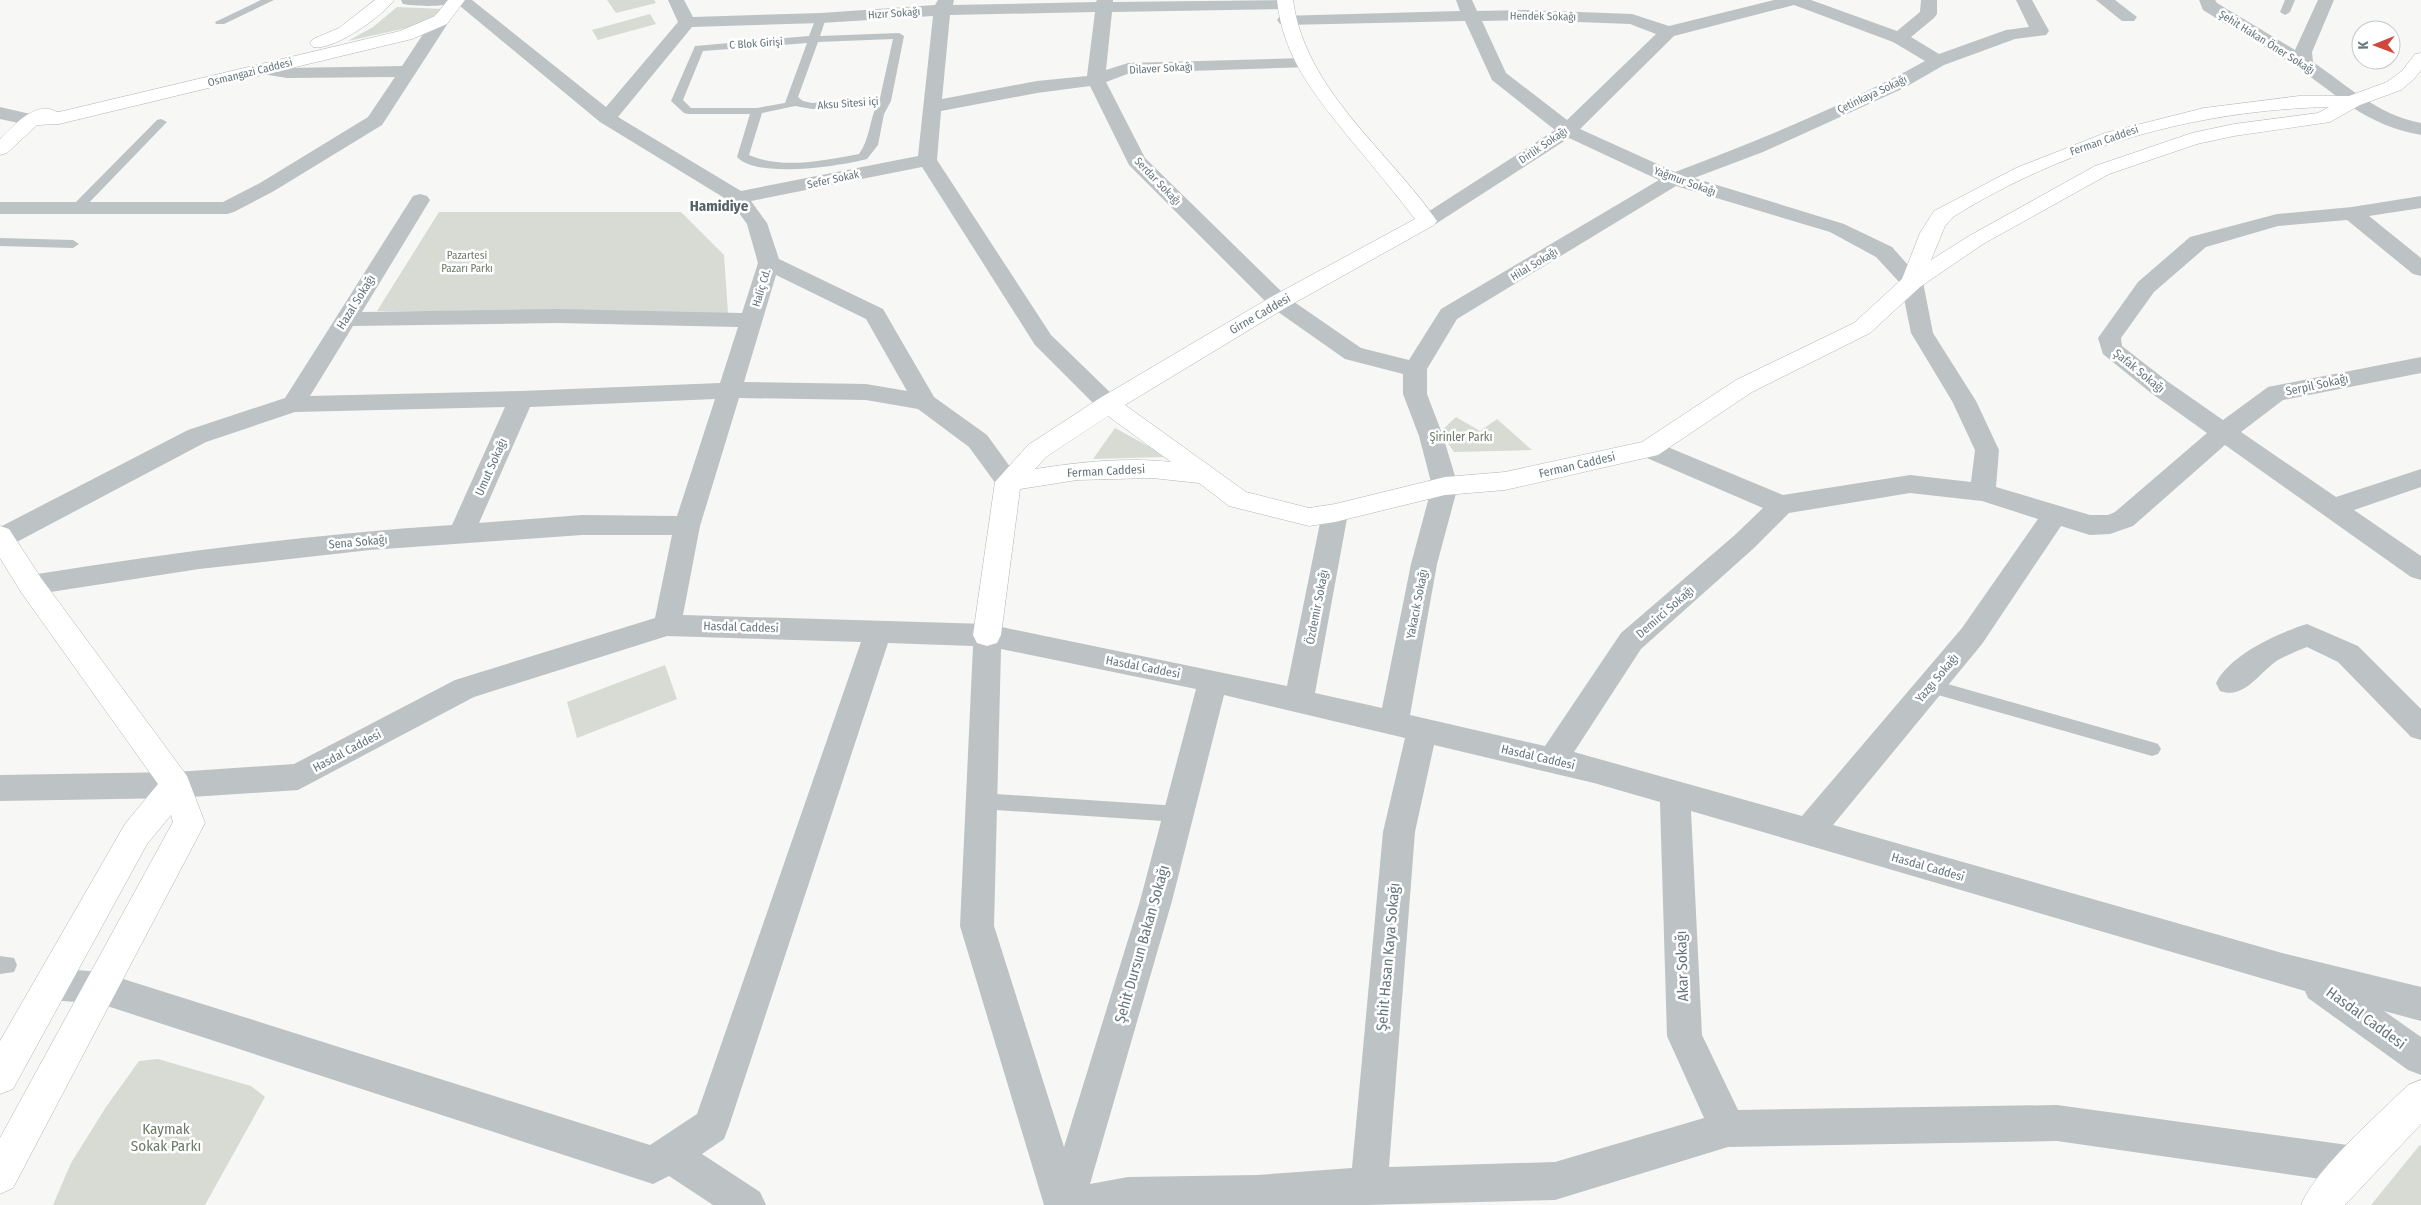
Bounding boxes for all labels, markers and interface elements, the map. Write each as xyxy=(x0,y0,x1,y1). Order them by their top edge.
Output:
street label: Hızır Sokağı xyxy=(867,5,921,22)
street label: Şehit Hakan Öner Sokağı xyxy=(2216,8,2317,77)
street label: Hendek Sokağı xyxy=(1510,9,1576,24)
north arrow xyxy=(2351,20,2401,70)
street label: C Blok Girişi xyxy=(729,35,783,52)
text: K xyxy=(2355,40,2372,49)
street label: Osmangazi Caddesi xyxy=(206,56,294,89)
street label: Dilaver Sokağı xyxy=(1129,60,1193,77)
street label: Çetinkaya Sokağı xyxy=(1835,73,1909,116)
street label: Aksu Sitesi içi xyxy=(817,95,879,112)
street label: Ferman Caddesi xyxy=(2068,123,2140,158)
street label: Dirlik Sokağı xyxy=(1517,124,1570,166)
street label: Serdar Sokağı xyxy=(1132,155,1184,208)
street label: Yağmur Sokağı xyxy=(1652,164,1718,199)
street label: Sefer Sokak xyxy=(806,167,861,191)
district label: Hamidiye xyxy=(690,197,749,215)
street label: Hilal Sokağı xyxy=(1508,245,1560,284)
park label: Pazartesi Pazarı Parkı xyxy=(441,249,493,275)
street label: Haliç Cd. xyxy=(750,268,773,308)
street label: Hazal Sokağı xyxy=(334,272,378,332)
street label: Girne Caddesi xyxy=(1227,291,1293,337)
street label: Şafak Sokağı xyxy=(2111,346,2167,396)
street label: Serpil Sokağı xyxy=(2284,372,2350,398)
park label: Şirinler Parkı xyxy=(1430,430,1492,444)
street label: Umut Sokağı xyxy=(472,436,510,498)
street label: Ferman Caddesi xyxy=(1537,449,1617,481)
street label: Ferman Caddesi xyxy=(1067,462,1145,480)
street label: Sena Sokağı xyxy=(328,532,388,552)
street label: Özdemir Sokağı xyxy=(1301,568,1331,646)
street label: Yakacık Sokağı xyxy=(1403,568,1431,640)
street label: Demirci Sokağı xyxy=(1633,583,1697,641)
street label: Hasdal Caddesi xyxy=(703,619,779,635)
street label: Yazgı Sokağı xyxy=(1913,651,1961,705)
street label: Hasdal Caddesi xyxy=(1105,653,1181,681)
street label: Hasdal Caddesi xyxy=(311,727,383,775)
street label: Hasdal Caddesi xyxy=(1500,742,1576,772)
street label: Hasdal Caddesi xyxy=(1890,850,1966,884)
street label: Şehit Dursun Bakan Sokağı xyxy=(1111,863,1173,1025)
street label: Şehit Hasan Kaya Sokağı xyxy=(1373,882,1403,1032)
street label: Akar Sokağı xyxy=(1672,930,1692,1002)
street label: Hasdal Caddesi xyxy=(2323,983,2409,1053)
park label: Kaymak Sokak Parkı xyxy=(131,1120,201,1155)

